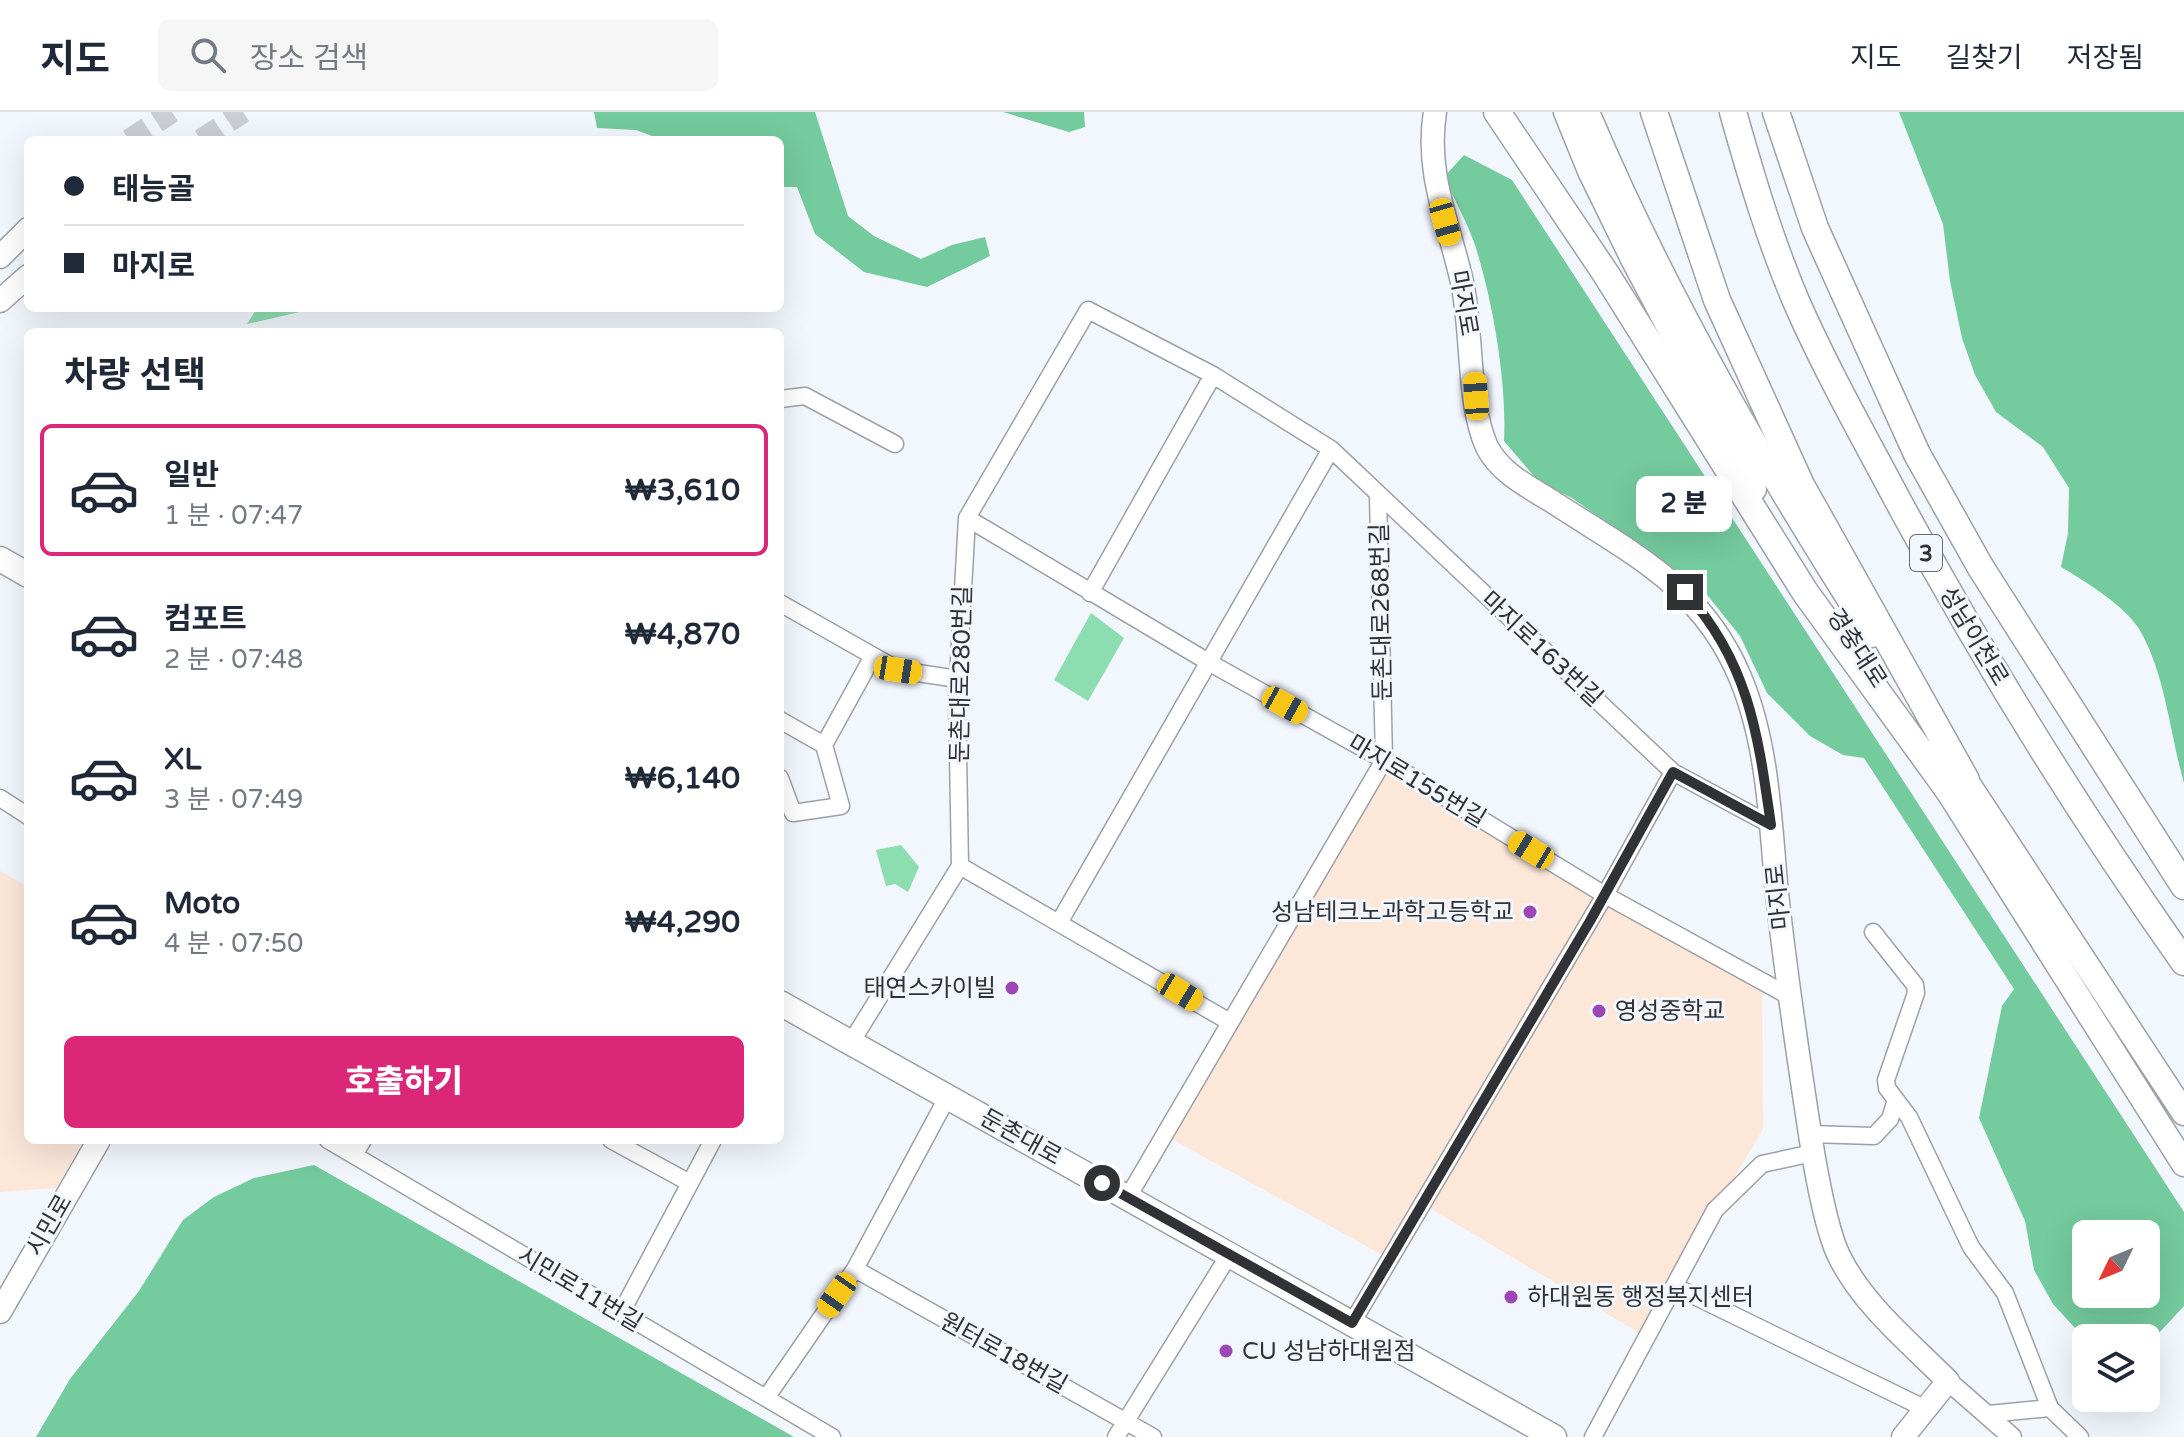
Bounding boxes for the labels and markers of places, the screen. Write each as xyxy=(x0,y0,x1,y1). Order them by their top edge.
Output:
place label: 성남테크노과학고등학교 xyxy=(1271,898,1514,927)
marker: 성남테크노과학고등학교 xyxy=(1521,903,1539,921)
place label: 태연스카이빌 xyxy=(864,974,996,1003)
marker: 태연스카이빌 xyxy=(1003,979,1021,997)
place label: 영성중학교 xyxy=(1615,997,1725,1026)
marker: 영성중학교 xyxy=(1590,1002,1608,1020)
place label: 하대원동 행정복지센터 xyxy=(1527,1283,1754,1312)
marker: 하대원동 행정복지센터 xyxy=(1502,1288,1520,1306)
place label: CU 성남하대원점 xyxy=(1242,1337,1416,1366)
marker: CU 성남하대원점 xyxy=(1217,1342,1235,1360)

